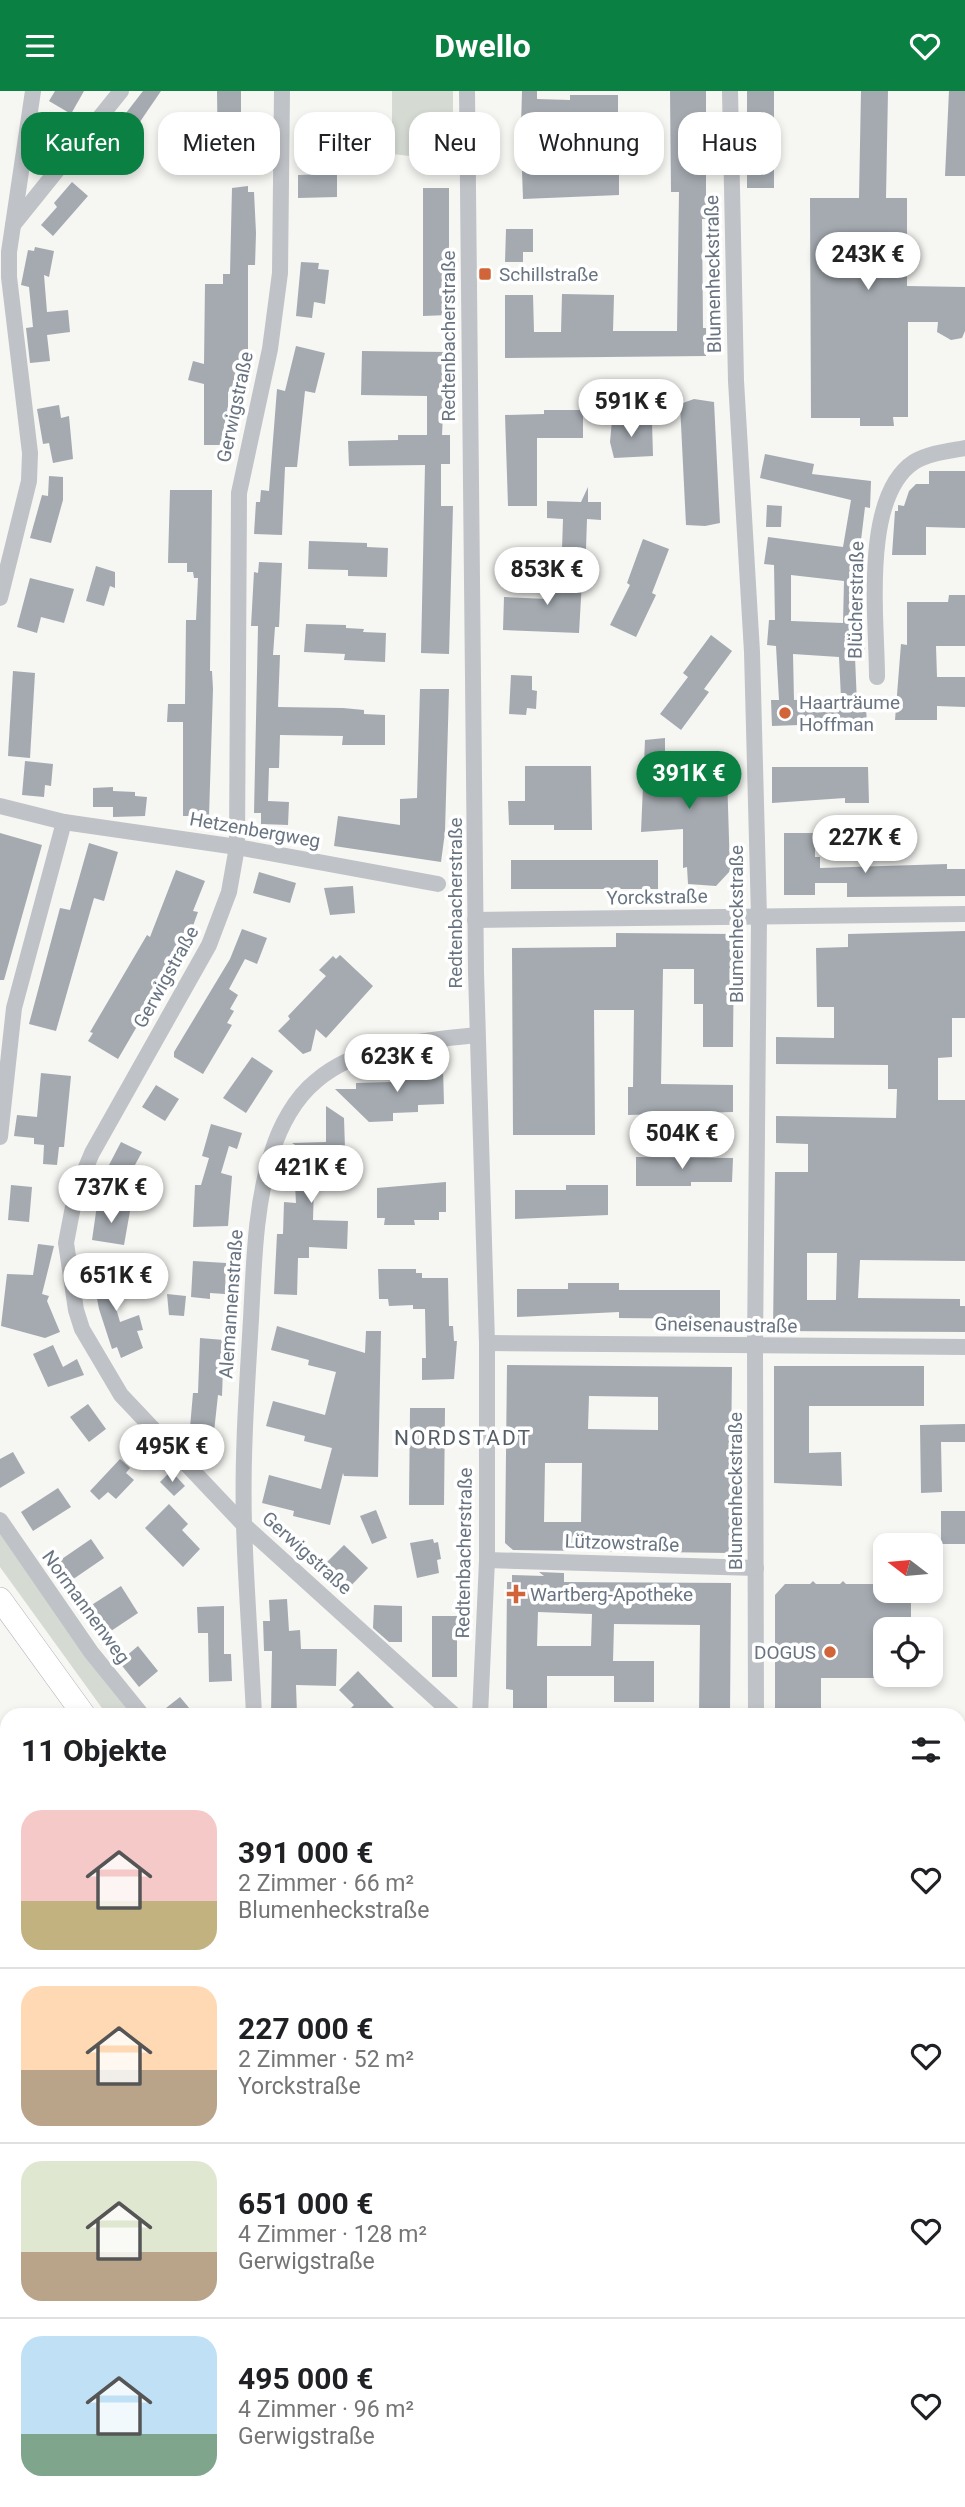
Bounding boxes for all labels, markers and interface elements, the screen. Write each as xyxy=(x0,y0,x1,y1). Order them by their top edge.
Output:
icon: menu xyxy=(21,27,59,65)
text: Dwello xyxy=(434,27,531,65)
icon: heart xyxy=(906,27,944,65)
chip: Kaufen xyxy=(21,112,144,175)
chip: Mieten xyxy=(158,112,280,175)
chip: Filter xyxy=(294,112,395,175)
chip: Neu xyxy=(409,112,500,175)
chip: Wohnung xyxy=(514,112,664,175)
chip: Haus xyxy=(678,112,781,175)
street label: Blumenheckstraße xyxy=(700,195,726,353)
pin: 243K € xyxy=(811,233,925,292)
text: 243K € xyxy=(831,241,905,268)
street label: Redtenbacherstraße xyxy=(437,250,460,422)
place label: Schillstraße xyxy=(499,263,598,286)
marker: Schillstraße xyxy=(477,266,493,282)
street label: Gerwigstraße xyxy=(212,349,258,465)
pin: 591K € xyxy=(574,379,688,439)
text: 591K € xyxy=(594,388,668,415)
street label: Blücherstraße xyxy=(843,541,869,659)
pin: 853K € xyxy=(490,547,604,607)
text: 853K € xyxy=(510,556,584,583)
place label: Haarträume Hoffman xyxy=(799,691,900,736)
marker: Haarträume Hoffman xyxy=(777,705,793,721)
pin: 391K € xyxy=(632,751,746,811)
text: 391K € xyxy=(652,760,726,787)
street label: Hetzenbergweg xyxy=(188,807,322,853)
pin: 227K € xyxy=(808,815,922,875)
street label: Redtenbacherstraße xyxy=(444,817,467,989)
text: 227K € xyxy=(828,824,902,851)
street label: Blumenheckstraße xyxy=(725,845,748,1003)
street label: Yorckstraße xyxy=(606,885,708,909)
street label: Gerwigstraße xyxy=(129,922,203,1032)
pin: 623K € xyxy=(340,1035,454,1094)
text: 623K € xyxy=(360,1043,434,1070)
pin: 504K € xyxy=(625,1111,739,1171)
text: 504K € xyxy=(645,1120,719,1147)
pin: 421K € xyxy=(254,1145,368,1205)
text: 421K € xyxy=(274,1154,348,1181)
pin: 737K € xyxy=(54,1165,168,1225)
text: 737K € xyxy=(74,1174,148,1201)
street label: Alemannenstraße xyxy=(214,1229,248,1379)
pin: 651K € xyxy=(59,1253,173,1313)
text: 651K € xyxy=(79,1262,153,1289)
street label: Gneisenaustraße xyxy=(654,1312,798,1338)
street label: Blumenheckstraße xyxy=(724,1412,747,1570)
pin: 495K € xyxy=(115,1425,229,1484)
district label: NORDSTADT xyxy=(394,1426,532,1450)
text: 495K € xyxy=(135,1433,209,1460)
street label: Redtenbacherstraße xyxy=(451,1467,477,1639)
street label: Gerwigstraße xyxy=(257,1507,357,1599)
street label: Lützowstraße xyxy=(564,1530,680,1556)
north arrow xyxy=(873,1533,943,1603)
map controls xyxy=(873,1533,943,1687)
street label: Normannenweg xyxy=(37,1546,135,1668)
place label: Wartberg-Apotheke xyxy=(530,1583,693,1606)
marker: Wartberg-Apotheke xyxy=(508,1586,524,1602)
button: locate xyxy=(873,1617,943,1687)
place label: DOGUS xyxy=(754,1641,816,1664)
marker: DOGUS xyxy=(822,1644,838,1660)
icon: filters xyxy=(907,1731,945,1769)
text: 11 Objekte xyxy=(21,1733,167,1768)
text: 391 000 € xyxy=(238,1835,373,1870)
icon: home xyxy=(77,1838,161,1922)
icon: heart xyxy=(907,1861,945,1899)
text: 2 Zimmer · 66 m² xyxy=(238,1870,414,1897)
text: Blumenheckstraße xyxy=(238,1897,429,1924)
text: 227 000 € xyxy=(238,2011,373,2046)
icon: home xyxy=(77,2014,161,2098)
icon: heart xyxy=(907,2037,945,2075)
text: 2 Zimmer · 52 m² xyxy=(238,2046,414,2073)
text: Yorckstraße xyxy=(238,2073,361,2100)
text: 651 000 € xyxy=(238,2186,373,2221)
icon: home xyxy=(77,2189,161,2273)
icon: heart xyxy=(907,2212,945,2250)
text: 4 Zimmer · 128 m² xyxy=(238,2221,427,2248)
text: Gerwigstraße xyxy=(238,2248,375,2275)
text: 495 000 € xyxy=(238,2361,373,2396)
icon: home xyxy=(77,2364,161,2448)
icon: heart xyxy=(907,2387,945,2425)
text: 4 Zimmer · 96 m² xyxy=(238,2396,414,2423)
text: Gerwigstraße xyxy=(238,2423,375,2450)

